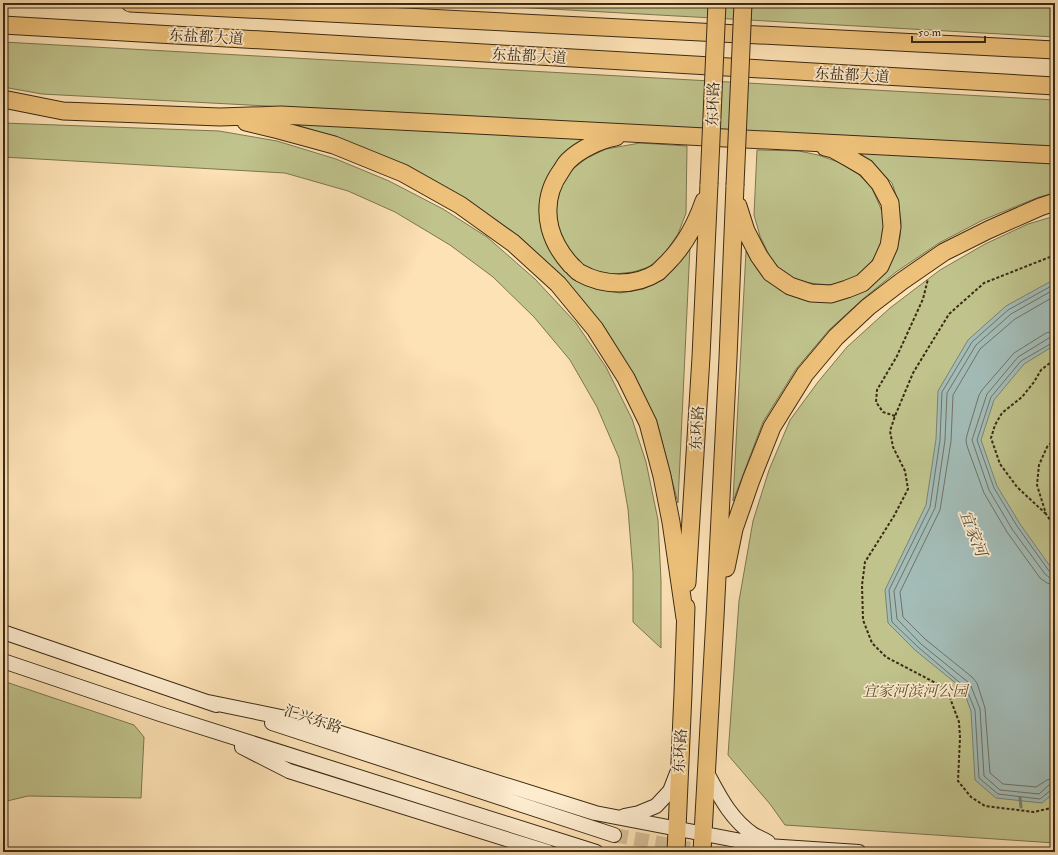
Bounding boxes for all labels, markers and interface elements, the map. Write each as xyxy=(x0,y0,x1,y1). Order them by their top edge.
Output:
scale bar xyxy=(912,18,985,44)
text: 50 m xyxy=(918,25,942,40)
street label: 东盐都大道 xyxy=(168,26,244,49)
street label: 东盐都大道 xyxy=(491,45,567,68)
street label: 东盐都大道 xyxy=(814,64,890,87)
street label: 东环路 xyxy=(703,81,724,127)
street label: 东环路 xyxy=(687,405,708,451)
water label: 宜家河 xyxy=(955,507,992,562)
park label: 宜家河滨河公园 xyxy=(862,682,969,701)
street label: 汇兴东路 xyxy=(281,701,344,738)
street label: 东环路 xyxy=(670,728,691,774)

